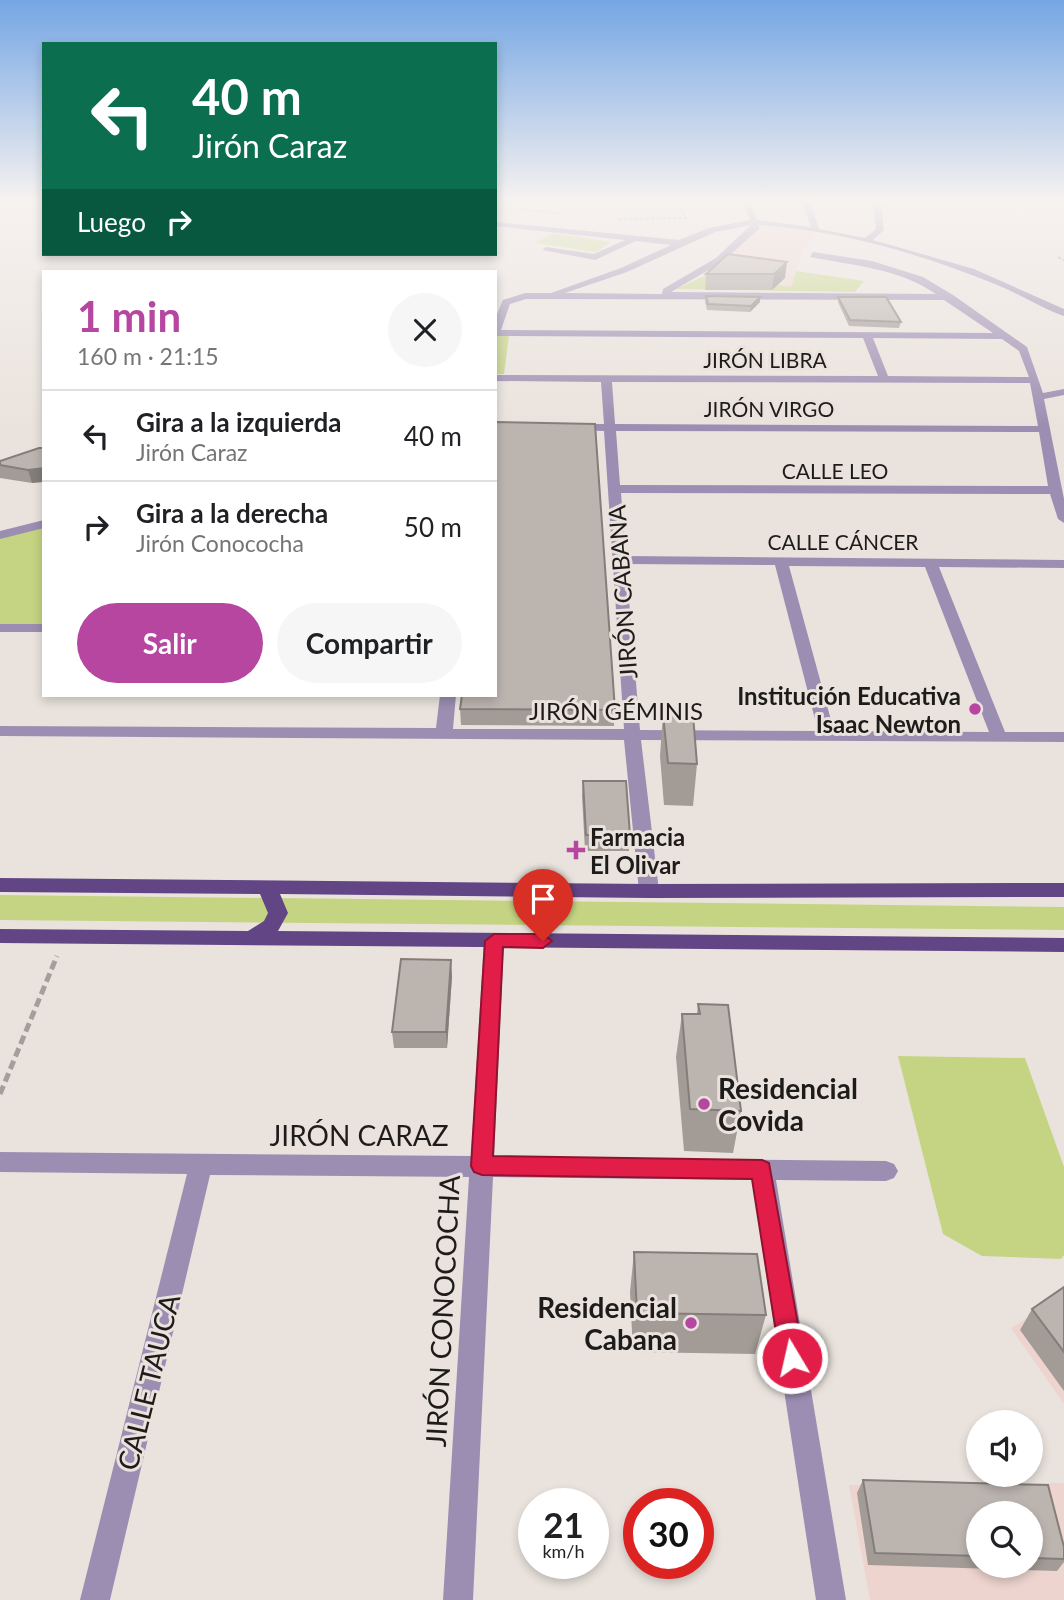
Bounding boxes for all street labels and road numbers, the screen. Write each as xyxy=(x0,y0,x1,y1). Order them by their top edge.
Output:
street label: JIRÓN LIBRA xyxy=(703,347,828,372)
street label: JIRÓN VIRGO xyxy=(704,396,834,421)
street label: CALLE LEO xyxy=(782,458,888,483)
street label: JIRÓN CABANA xyxy=(601,504,643,680)
street label: CALLE CÁNCER xyxy=(768,529,919,554)
street label: JIRÓN GÉMINIS xyxy=(529,696,703,725)
street label: JIRÓN CARAZ xyxy=(270,1118,449,1152)
street label: JIRÓN CONOCOCHA xyxy=(418,1174,466,1448)
street label: CALLE TAUCA xyxy=(110,1290,186,1474)

